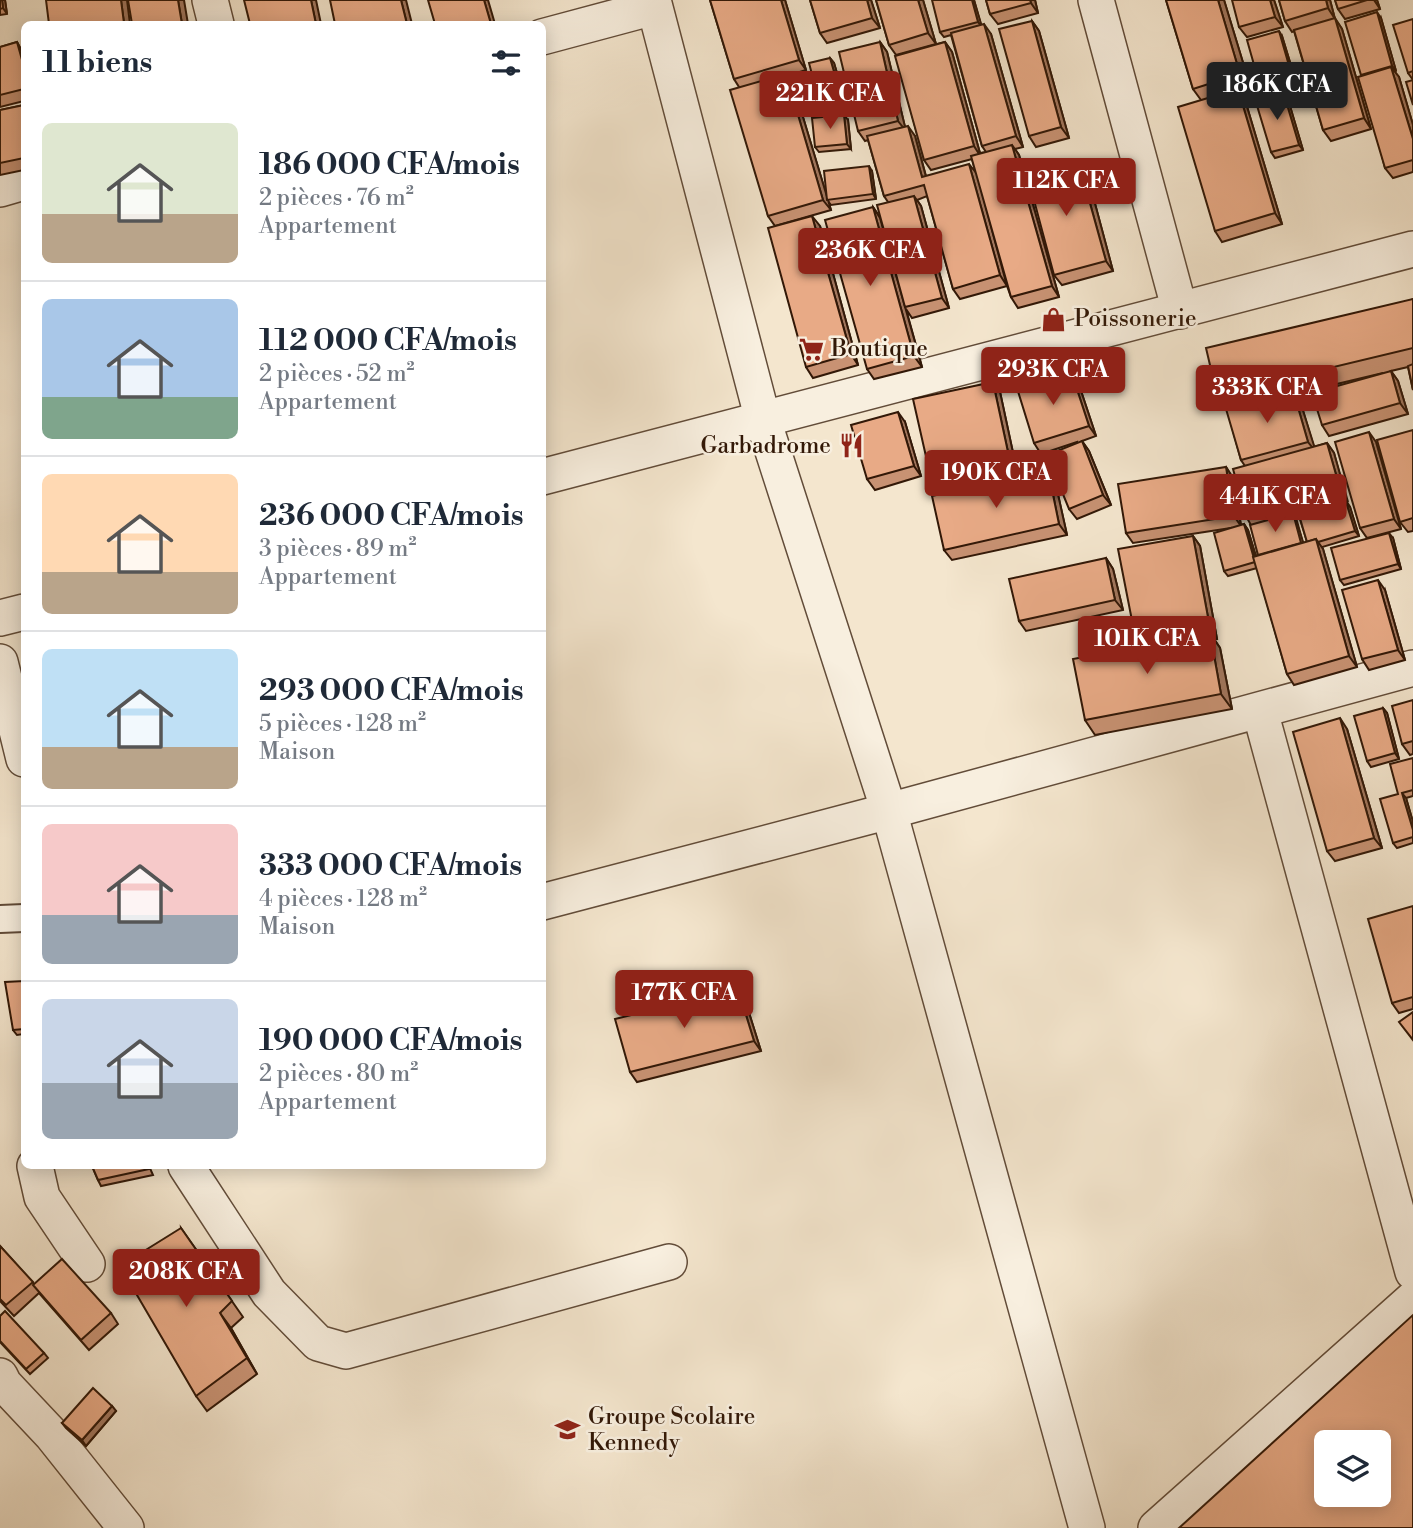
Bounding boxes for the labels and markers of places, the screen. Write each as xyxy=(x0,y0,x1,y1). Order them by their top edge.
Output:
pin: 186K CFA xyxy=(1205,62,1349,122)
pin: 221K CFA xyxy=(758,72,902,131)
pin: 112K CFA xyxy=(994,158,1138,218)
pin: 236K CFA xyxy=(798,229,942,288)
shop icon: Poissonerie xyxy=(1040,305,1068,333)
place label: Poissonerie xyxy=(1074,305,1197,333)
supermarket icon: Boutique xyxy=(797,335,825,363)
place label: Boutique xyxy=(830,335,928,363)
pin: 293K CFA xyxy=(981,348,1125,407)
pin: 333K CFA xyxy=(1195,366,1339,425)
place label: Garbadrome xyxy=(700,432,831,460)
restaurant icon: Garbadrome xyxy=(837,432,865,460)
pin: 190K CFA xyxy=(924,450,1068,510)
pin: 441K CFA xyxy=(1203,475,1347,534)
pin: 101K CFA xyxy=(1075,616,1219,676)
pin: 177K CFA xyxy=(612,970,756,1030)
pin: 208K CFA xyxy=(114,1250,258,1309)
place label: Groupe Scolaire Kennedy xyxy=(588,1403,755,1457)
school or university icon: Groupe Scolaire Kennedy xyxy=(554,1416,582,1444)

